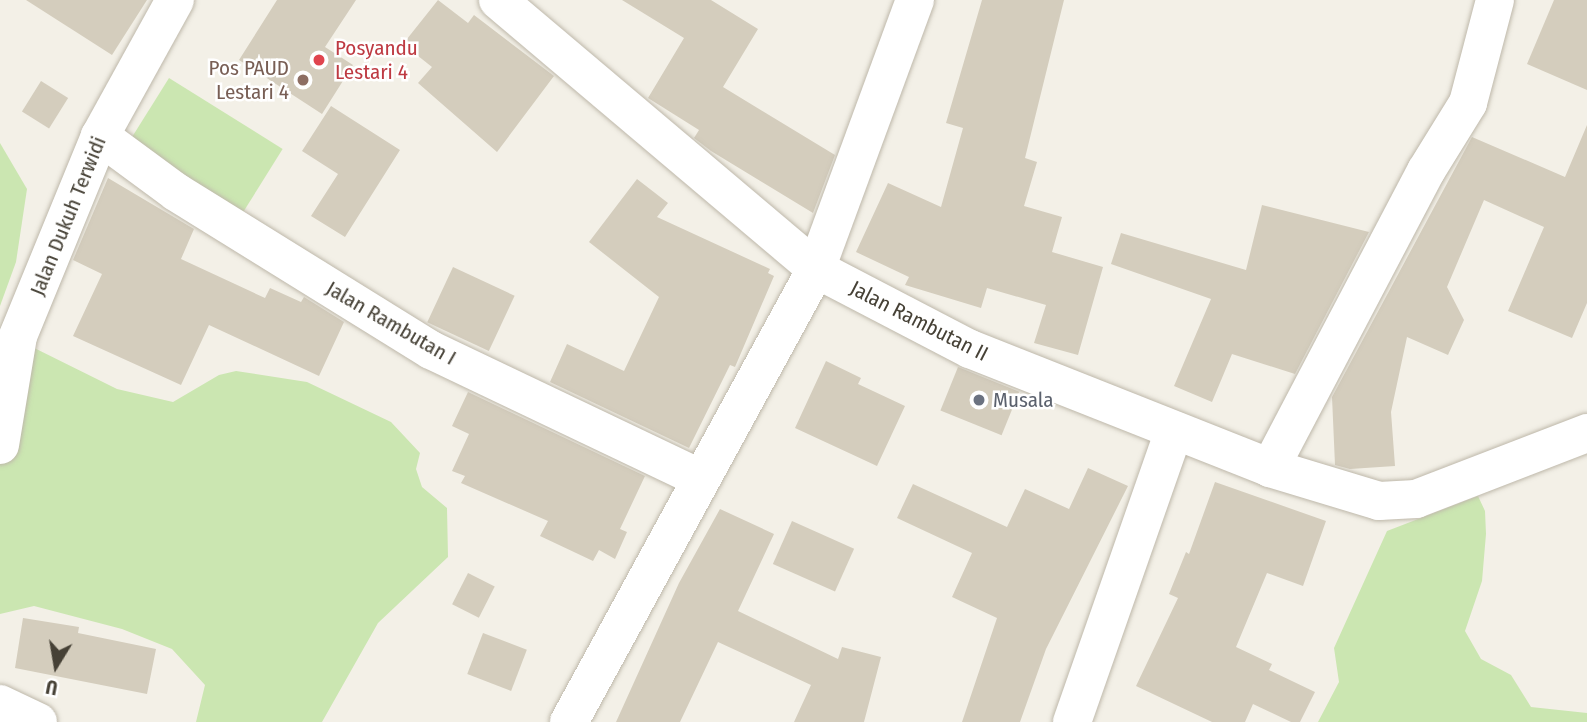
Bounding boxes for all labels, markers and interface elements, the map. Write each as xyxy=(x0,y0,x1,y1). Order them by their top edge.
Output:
place label: Posyandu Lestari 4 xyxy=(335,35,418,85)
marker: Posyandu Lestari 4 xyxy=(309,50,329,70)
place label: Pos PAUD Lestari 4 xyxy=(209,55,289,105)
marker: Pos PAUD Lestari 4 xyxy=(295,72,311,88)
street label: Jalan Dukuh Terwidi xyxy=(25,133,111,299)
street label: Jalan Rambutan II xyxy=(846,275,992,367)
street label: Jalan Rambutan I xyxy=(322,276,460,370)
place label: Musala xyxy=(993,387,1054,413)
marker: Musala xyxy=(971,392,987,408)
north arrow xyxy=(21,631,91,701)
text: U xyxy=(44,675,60,699)

